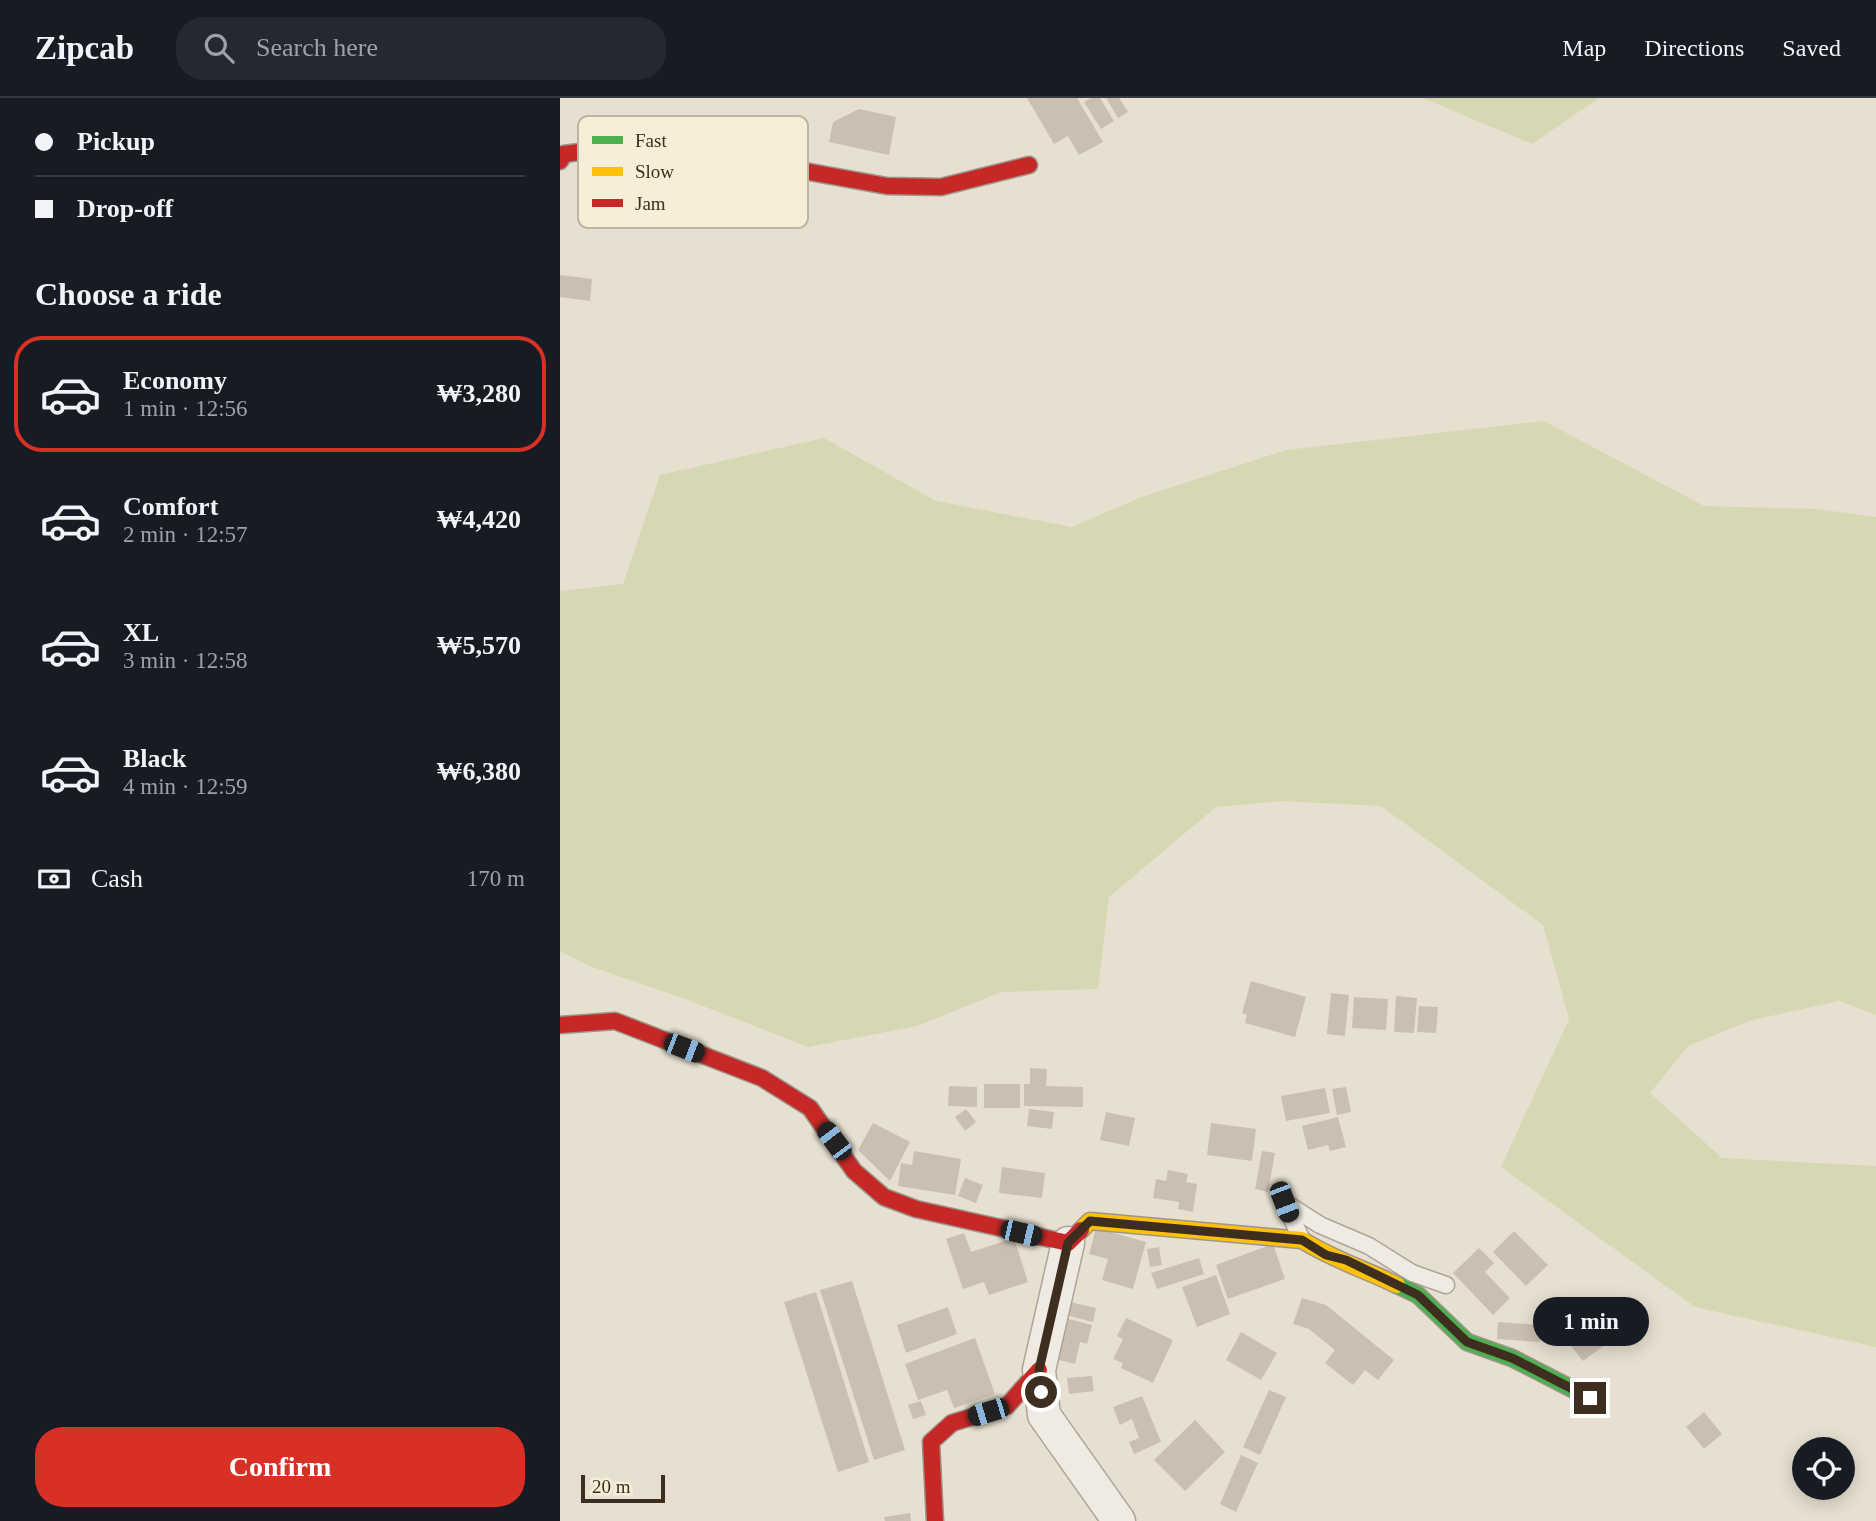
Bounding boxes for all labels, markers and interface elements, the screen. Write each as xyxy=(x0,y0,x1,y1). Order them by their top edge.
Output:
search box xyxy=(176,17,666,80)
icon: search xyxy=(200,29,238,67)
text: Zipcab xyxy=(35,30,134,66)
text: Search here xyxy=(256,33,378,62)
text: Map xyxy=(1562,35,1606,61)
text: Directions xyxy=(1644,35,1744,61)
text: Saved xyxy=(1782,35,1841,61)
legend xyxy=(578,116,808,228)
text: Pickup xyxy=(77,127,155,156)
text: Fast xyxy=(635,130,667,151)
text: Slow xyxy=(635,161,674,182)
text: Jam xyxy=(635,193,666,214)
text: Drop-off xyxy=(77,194,173,223)
text: Choose a ride xyxy=(35,276,222,312)
icon: car xyxy=(39,363,102,426)
text: Economy xyxy=(123,366,227,395)
text: ₩3,280 xyxy=(437,379,521,408)
text: 1 min · 12:56 xyxy=(123,396,248,421)
icon: car xyxy=(39,489,102,552)
text: Comfort xyxy=(123,492,218,521)
text: ₩4,420 xyxy=(437,505,521,534)
text: 2 min · 12:57 xyxy=(123,522,248,547)
icon: car xyxy=(39,615,102,678)
text: XL xyxy=(123,618,159,647)
text: ₩5,570 xyxy=(437,631,521,660)
text: 3 min · 12:58 xyxy=(123,648,248,673)
icon: car xyxy=(39,741,102,804)
text: Black xyxy=(123,744,187,773)
text: ₩6,380 xyxy=(437,757,521,786)
text: 4 min · 12:59 xyxy=(123,774,248,799)
icon: cash xyxy=(35,860,73,898)
text: Cash xyxy=(91,864,143,893)
text: 170 m xyxy=(467,866,525,891)
car xyxy=(661,1031,708,1065)
car xyxy=(813,1118,856,1164)
car xyxy=(1267,1179,1302,1225)
car xyxy=(999,1218,1044,1248)
callout: 1 min xyxy=(1532,1296,1648,1346)
text: 1 min xyxy=(1563,1309,1619,1334)
route start xyxy=(1025,1376,1057,1408)
route end xyxy=(1574,1382,1606,1414)
car xyxy=(965,1396,1012,1428)
button: Confirm xyxy=(35,1427,525,1507)
map controls xyxy=(1792,1437,1855,1500)
button: locate xyxy=(1792,1437,1855,1500)
scale bar xyxy=(581,1472,665,1504)
text: 20 m xyxy=(592,1476,631,1497)

